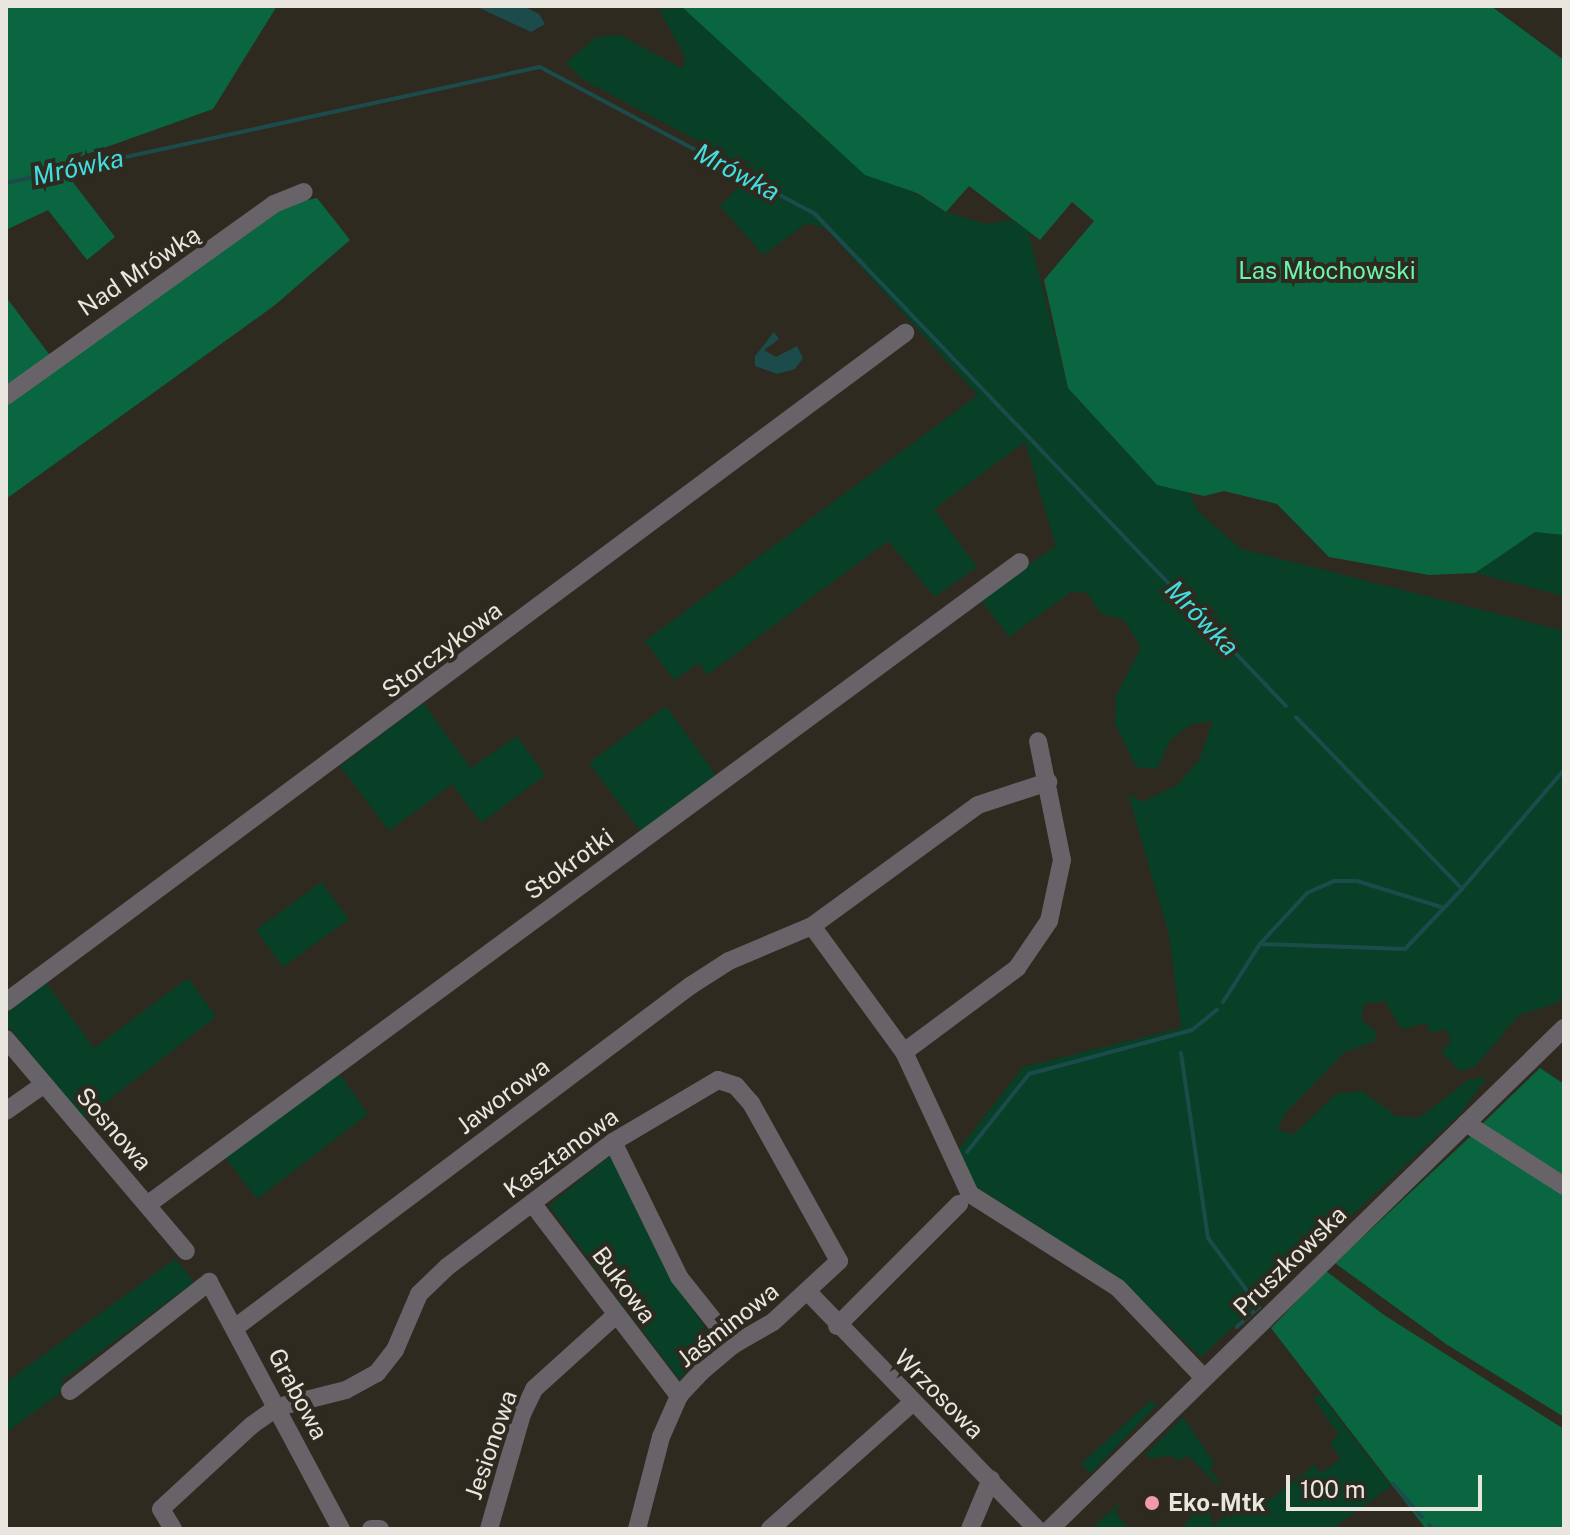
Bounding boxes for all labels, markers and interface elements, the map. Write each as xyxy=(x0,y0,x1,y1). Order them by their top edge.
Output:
water label: Mrówka xyxy=(689,137,785,207)
water label: Mrówka xyxy=(29,142,127,192)
street label: Nad Mrówką xyxy=(73,220,205,322)
park label: Las Młochowski xyxy=(1238,257,1416,285)
water label: Mrówka xyxy=(1159,574,1245,662)
street label: Storczykowa xyxy=(376,596,508,704)
street label: Stokrotki xyxy=(519,822,619,906)
street label: Jaworowa xyxy=(451,1052,555,1140)
street label: Sosnowa xyxy=(70,1082,158,1176)
street label: Kasztanowa xyxy=(498,1102,624,1204)
street label: Pruszkowska xyxy=(1228,1200,1352,1322)
street label: Bukowa xyxy=(586,1241,662,1329)
street label: Jaśminowa xyxy=(672,1277,784,1373)
street label: Grabowa xyxy=(262,1343,334,1445)
street label: Wrzosowa xyxy=(888,1343,990,1445)
street label: Jesionowa xyxy=(459,1387,523,1503)
scale bar xyxy=(1290,1459,1486,1509)
text: 100 m xyxy=(1300,1475,1366,1503)
place label: Eko-Mtk xyxy=(1168,1489,1266,1517)
marker: Eko-Mtk xyxy=(1143,1494,1161,1512)

